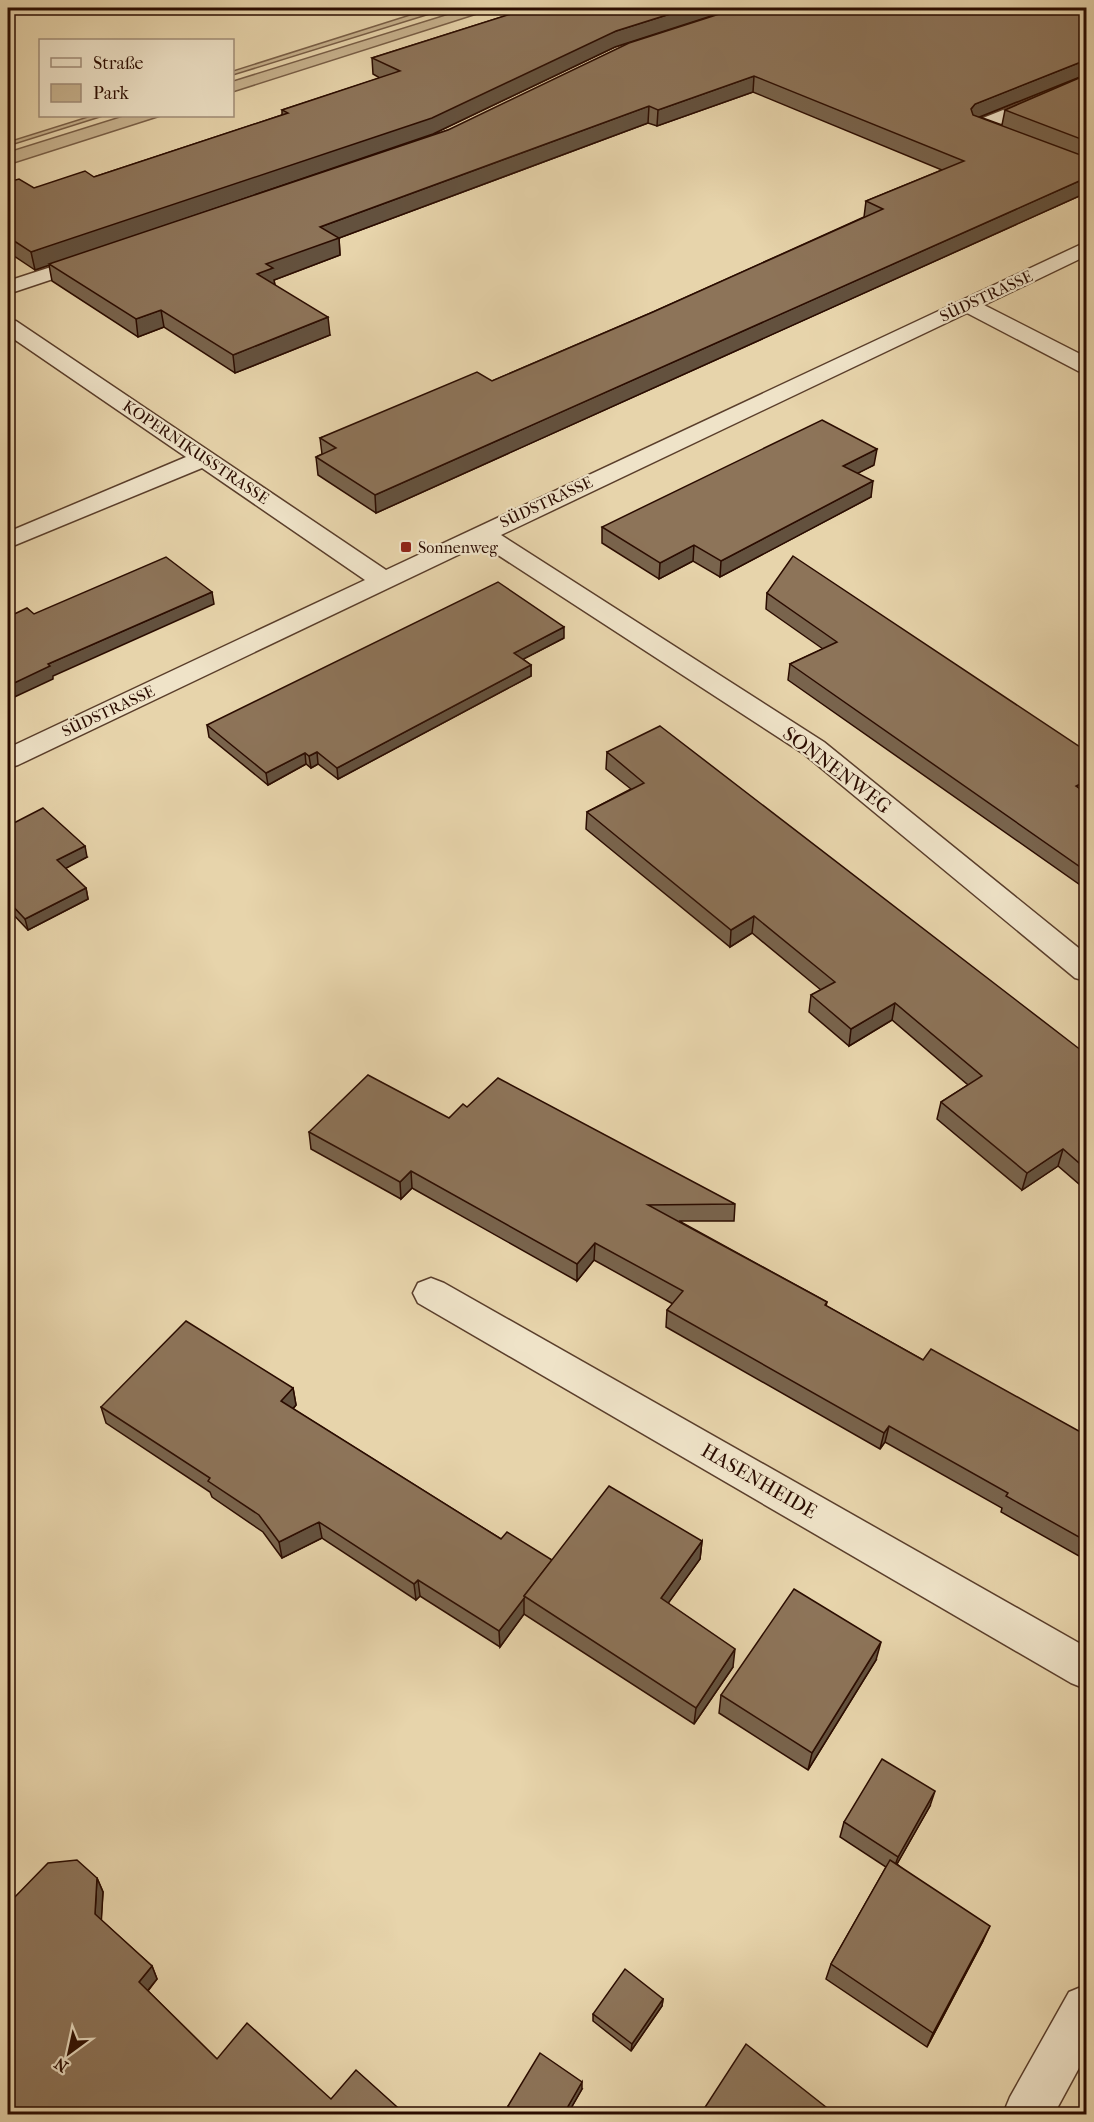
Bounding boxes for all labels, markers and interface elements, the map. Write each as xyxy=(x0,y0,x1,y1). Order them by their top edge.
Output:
legend xyxy=(39,39,234,117)
text: Straße xyxy=(93,53,144,74)
text: Park xyxy=(93,83,130,104)
street label: SÜDSTRASSE xyxy=(937,266,1036,326)
street label: KOPERNIKUSSTRASSE xyxy=(119,396,273,508)
street label: SÜDSTRASSE xyxy=(497,472,596,532)
place label: Sonnenweg xyxy=(418,538,498,557)
marker: Sonnenweg xyxy=(399,540,413,554)
street label: SÜDSTRASSE xyxy=(59,681,158,741)
street label: SONNENWEG xyxy=(778,722,896,818)
street label: HASENHEIDE xyxy=(697,1439,821,1523)
north arrow xyxy=(39,2023,99,2083)
text: N xyxy=(50,2053,71,2076)

